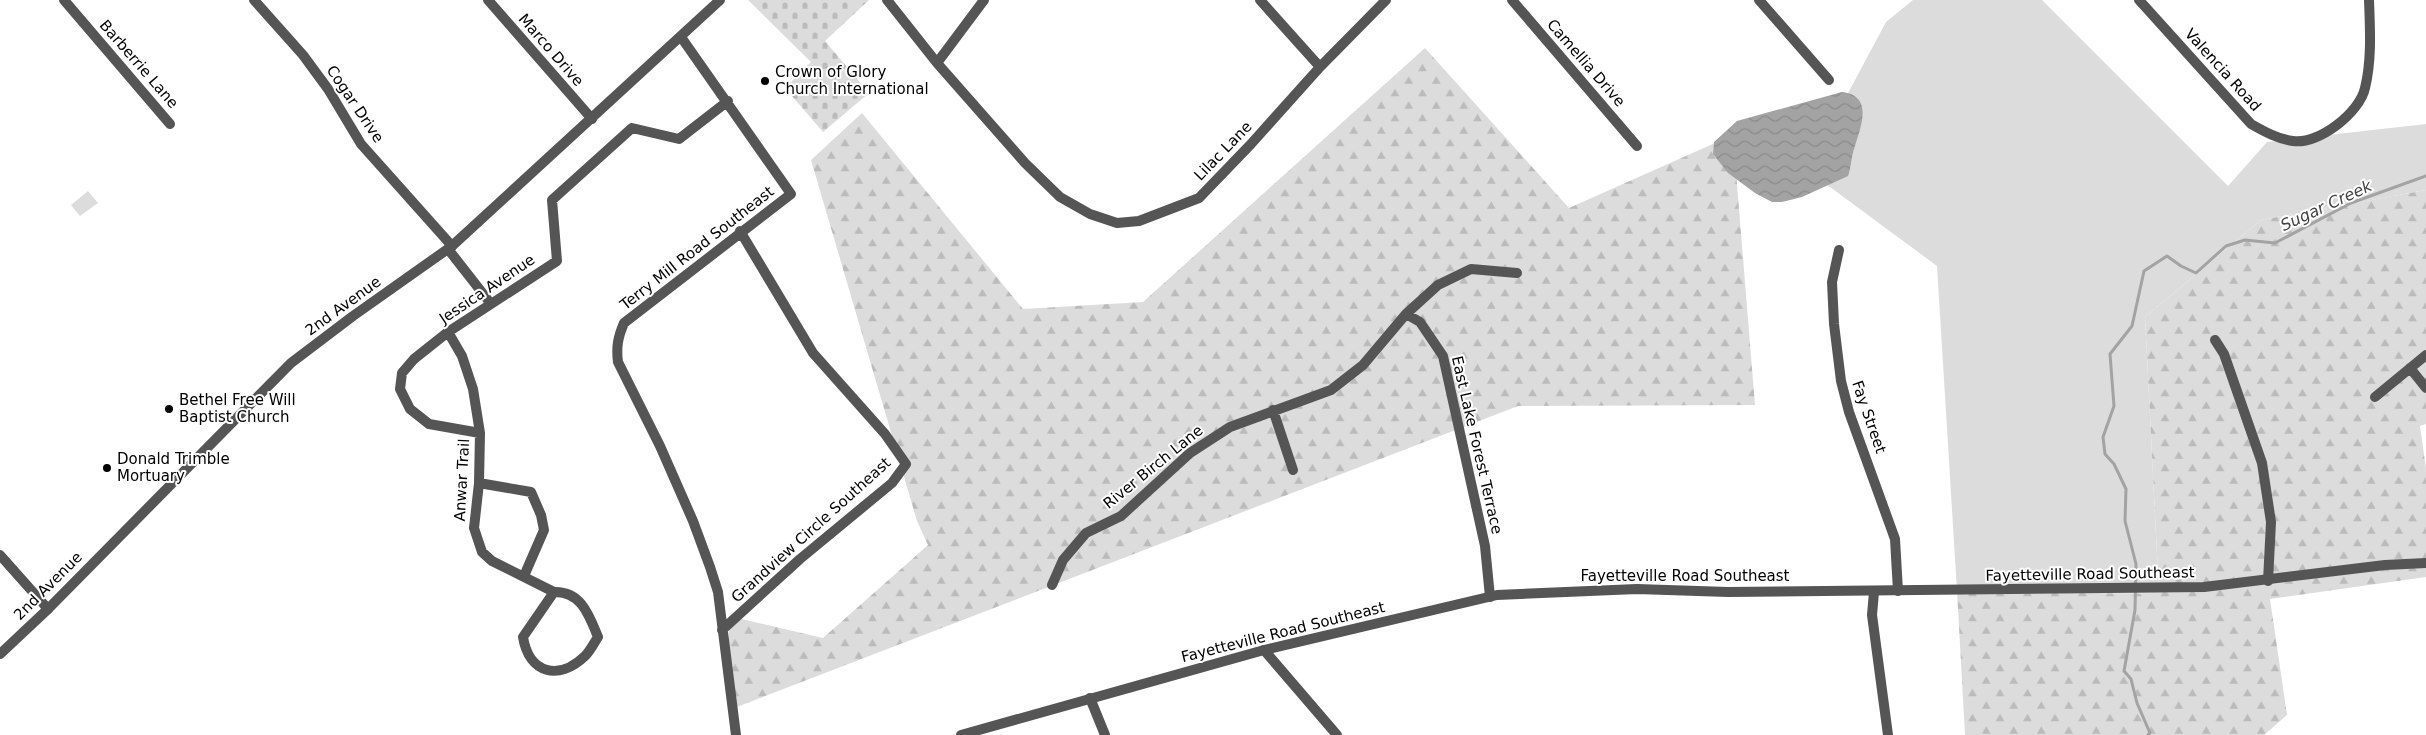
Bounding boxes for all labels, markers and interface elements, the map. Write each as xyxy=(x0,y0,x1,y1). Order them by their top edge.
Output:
street label: Marco Drive xyxy=(515,10,587,90)
street label: Barberrie Lane xyxy=(96,16,182,112)
street label: Camellia Drive xyxy=(1543,16,1629,110)
street label: Valencia Road xyxy=(2181,25,2265,115)
street label: Cogar Drive xyxy=(323,62,387,146)
place label: Crown of Glory Church International xyxy=(775,63,929,98)
marker: Crown of Glory Church International xyxy=(759,75,771,87)
street label: Lilac Lane xyxy=(1190,118,1256,184)
water label: Sugar Creek xyxy=(2278,176,2376,235)
street label: Terry Mill Road Southeast xyxy=(616,182,777,314)
street label: Jessica Avenue xyxy=(435,250,538,328)
street label: 2nd Avenue xyxy=(302,273,384,339)
street label: East Lake Forest Terrace xyxy=(1448,354,1506,536)
street label: Fay Street xyxy=(1848,378,1890,456)
place label: Bethel Free Will Baptist Church xyxy=(179,391,296,426)
marker: Bethel Free Will Baptist Church xyxy=(163,403,175,415)
street label: River Birch Lane xyxy=(1100,421,1206,513)
street label: Anwar Trail xyxy=(451,438,473,522)
place label: Donald Trimble Mortuary xyxy=(117,450,230,485)
street label: Grandview Circle Southeast xyxy=(728,454,894,606)
marker: Donald Trimble Mortuary xyxy=(101,462,113,474)
street label: 2nd Avenue xyxy=(10,548,86,624)
street label: Fayetteville Road Southeast xyxy=(1985,563,2195,585)
street label: Fayetteville Road Southeast xyxy=(1580,567,1790,585)
street label: Fayetteville Road Southeast xyxy=(1179,598,1387,666)

